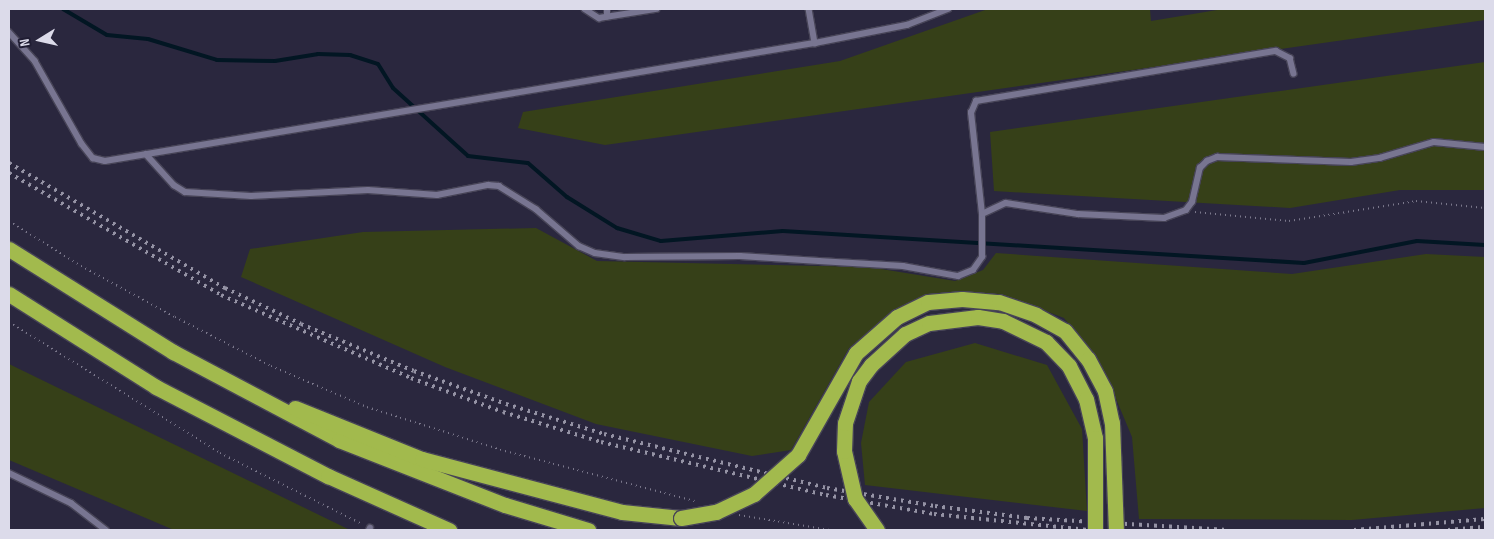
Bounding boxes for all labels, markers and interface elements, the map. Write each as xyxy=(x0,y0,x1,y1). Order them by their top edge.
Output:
north arrow xyxy=(15,15,65,65)
text: N xyxy=(16,38,34,48)

